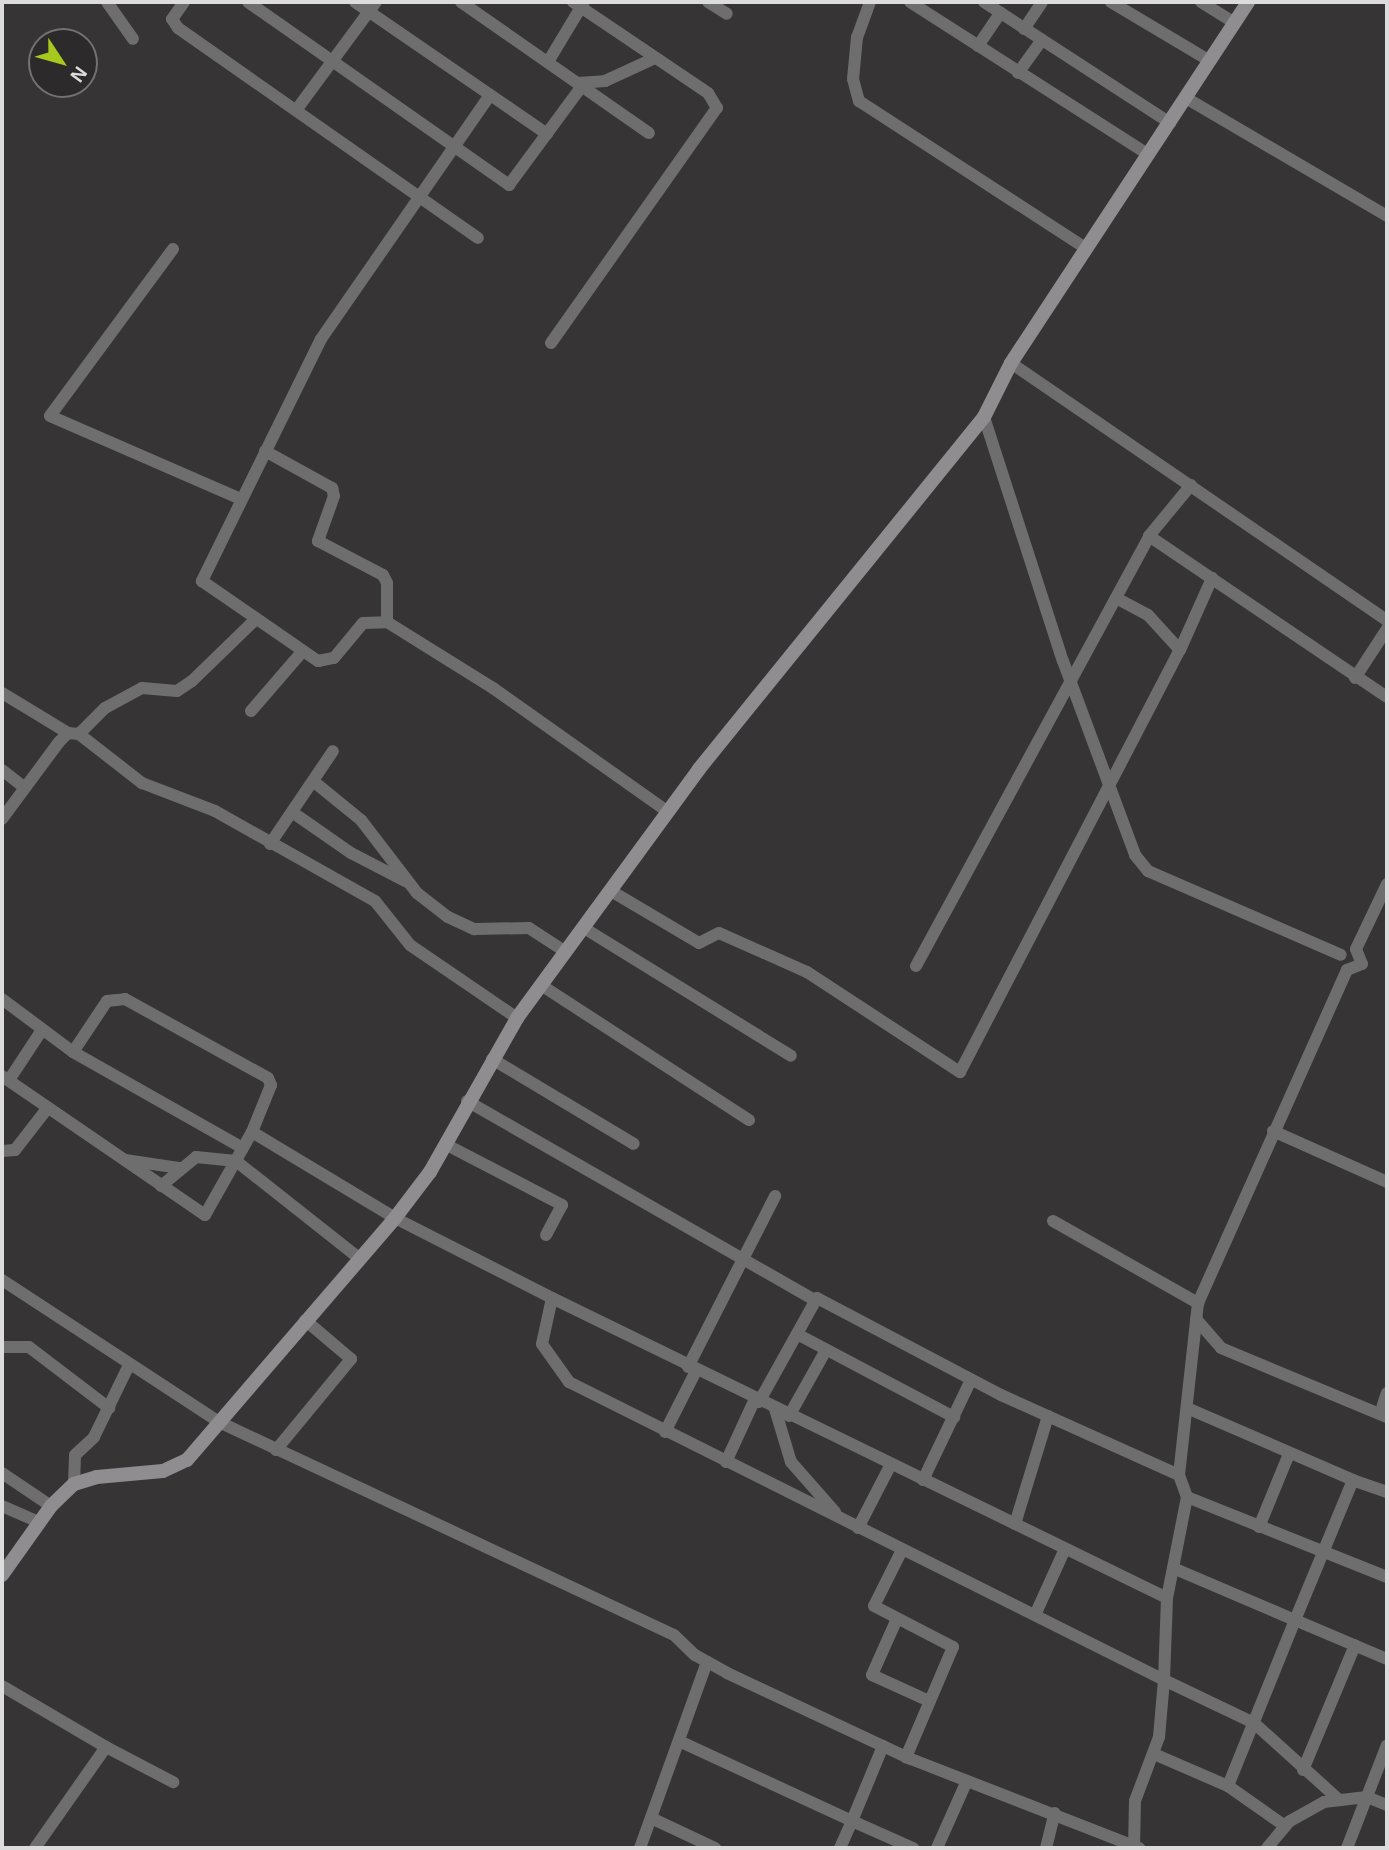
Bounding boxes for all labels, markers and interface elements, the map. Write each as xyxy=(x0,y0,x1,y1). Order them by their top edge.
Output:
north arrow xyxy=(28,28,98,98)
text: N xyxy=(66,63,91,86)

